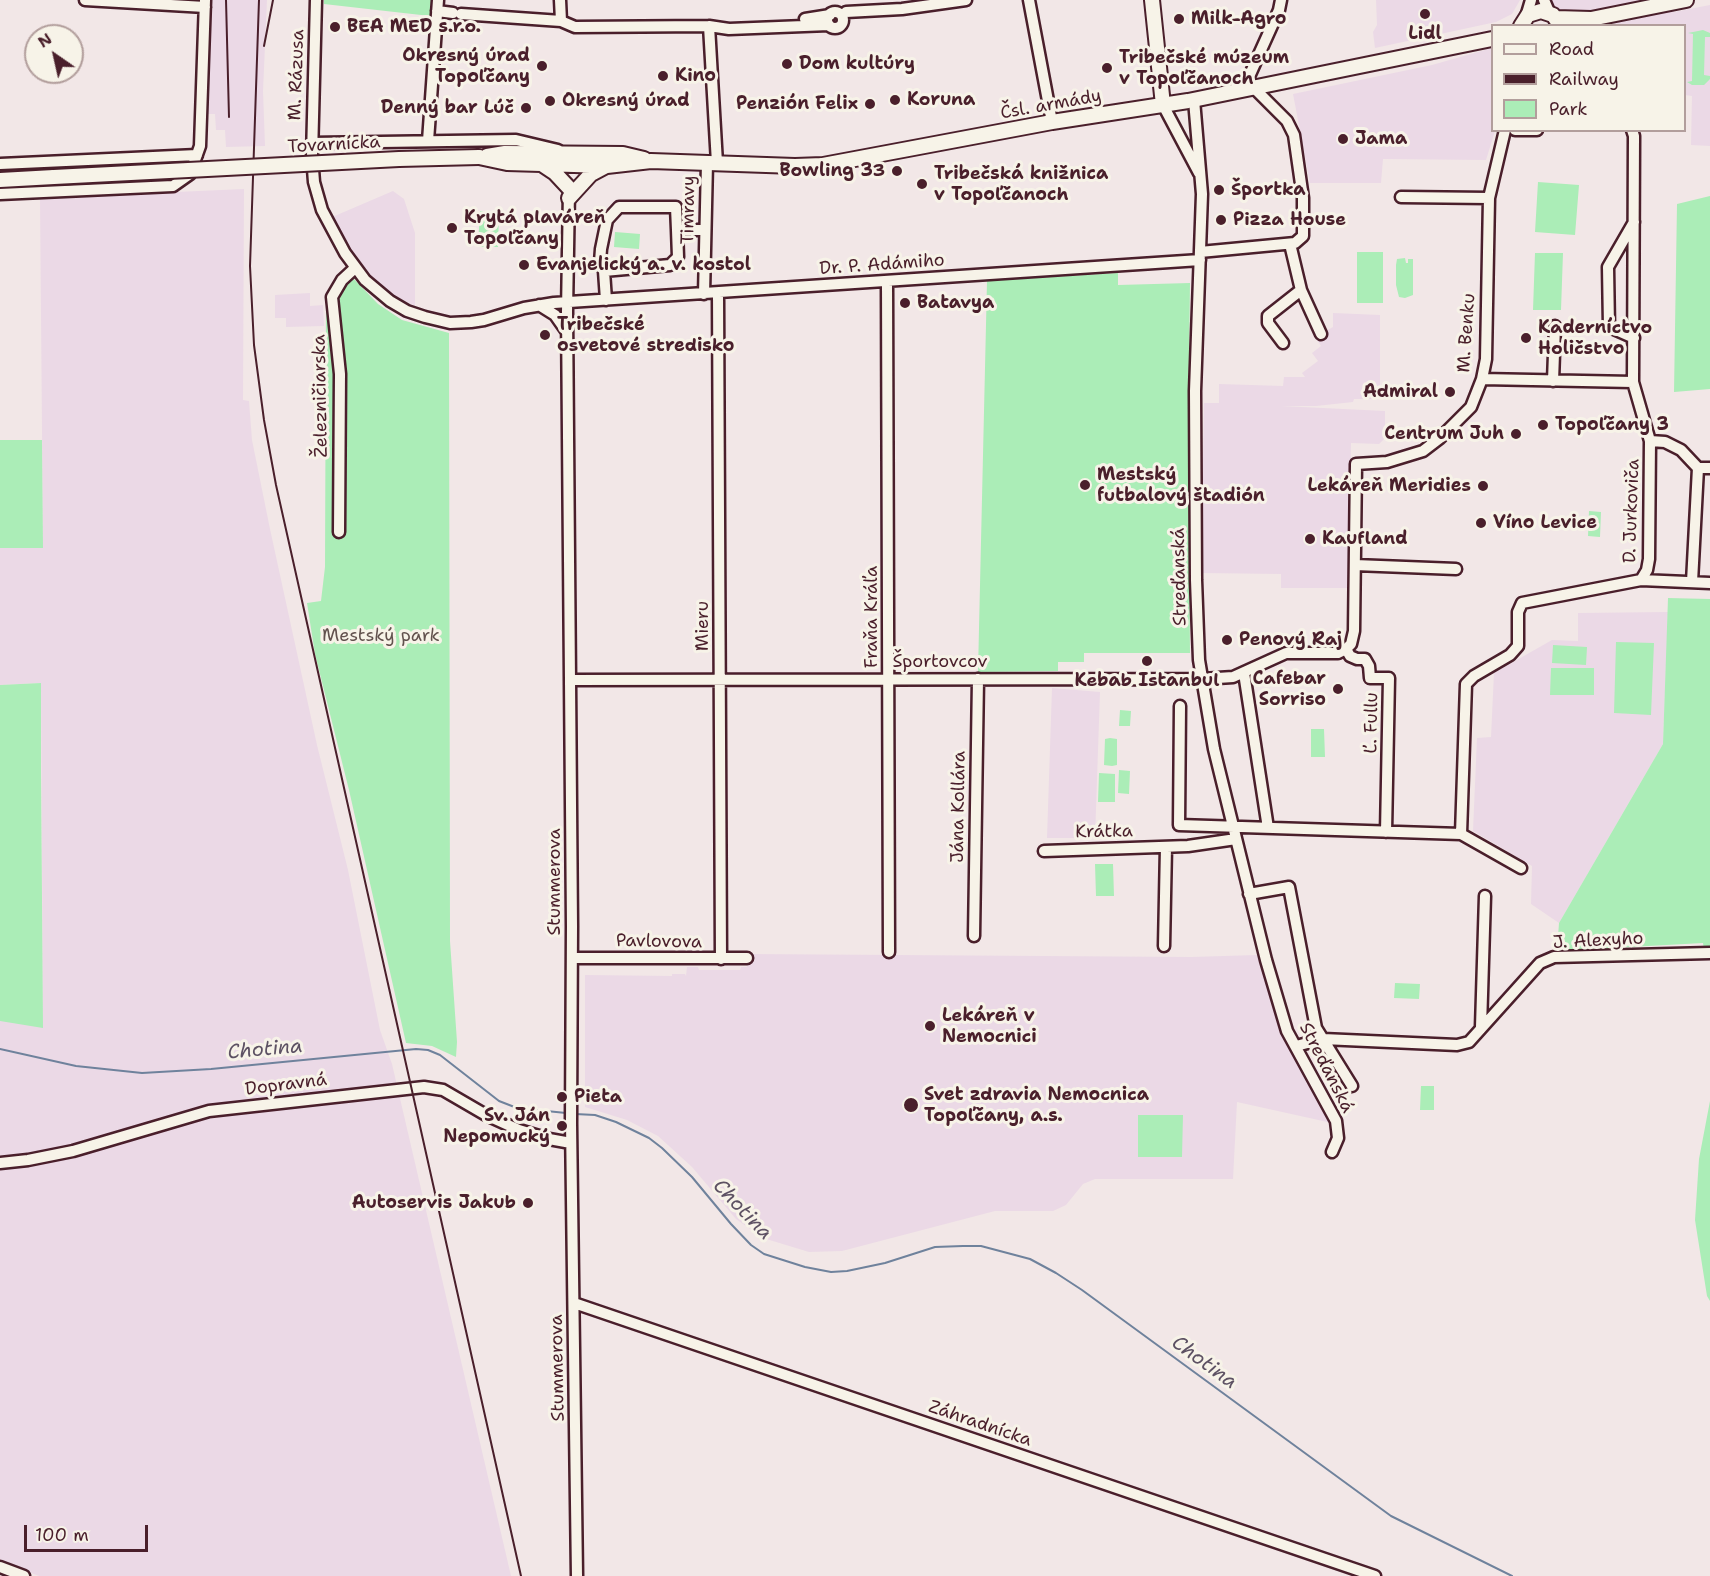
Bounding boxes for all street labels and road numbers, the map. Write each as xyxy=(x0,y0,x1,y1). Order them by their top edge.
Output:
street label: M. Rázusa xyxy=(285,29,309,121)
street label: Čsl. armády xyxy=(999,85,1103,125)
street label: Tovarnícka xyxy=(287,132,381,158)
street label: Timravy xyxy=(678,175,700,245)
street label: Dr. P. Adámiho xyxy=(819,250,945,280)
street label: M. Benku xyxy=(1453,293,1481,373)
street label: Železničiarska xyxy=(309,334,333,458)
street label: D. Jurkoviča xyxy=(1619,458,1645,564)
street label: Streďanská xyxy=(1168,528,1192,626)
street label: Fraňa Kráľa xyxy=(861,566,883,668)
street label: Mieru xyxy=(692,601,714,651)
street label: Športovcov xyxy=(893,651,987,673)
street label: Ľ. Fullu xyxy=(1361,692,1383,754)
street label: Jána Kollára xyxy=(947,751,971,863)
street label: Krátka xyxy=(1075,821,1133,843)
street label: Stummerova xyxy=(544,828,566,936)
street label: J. Alexyho xyxy=(1552,928,1644,954)
street label: Pavlovova xyxy=(616,930,702,954)
street label: Streďanská xyxy=(1294,1019,1358,1117)
street label: Dopravná xyxy=(244,1069,328,1101)
street label: Stummerova xyxy=(546,1314,570,1422)
street label: Záhradnícka xyxy=(926,1396,1034,1452)

